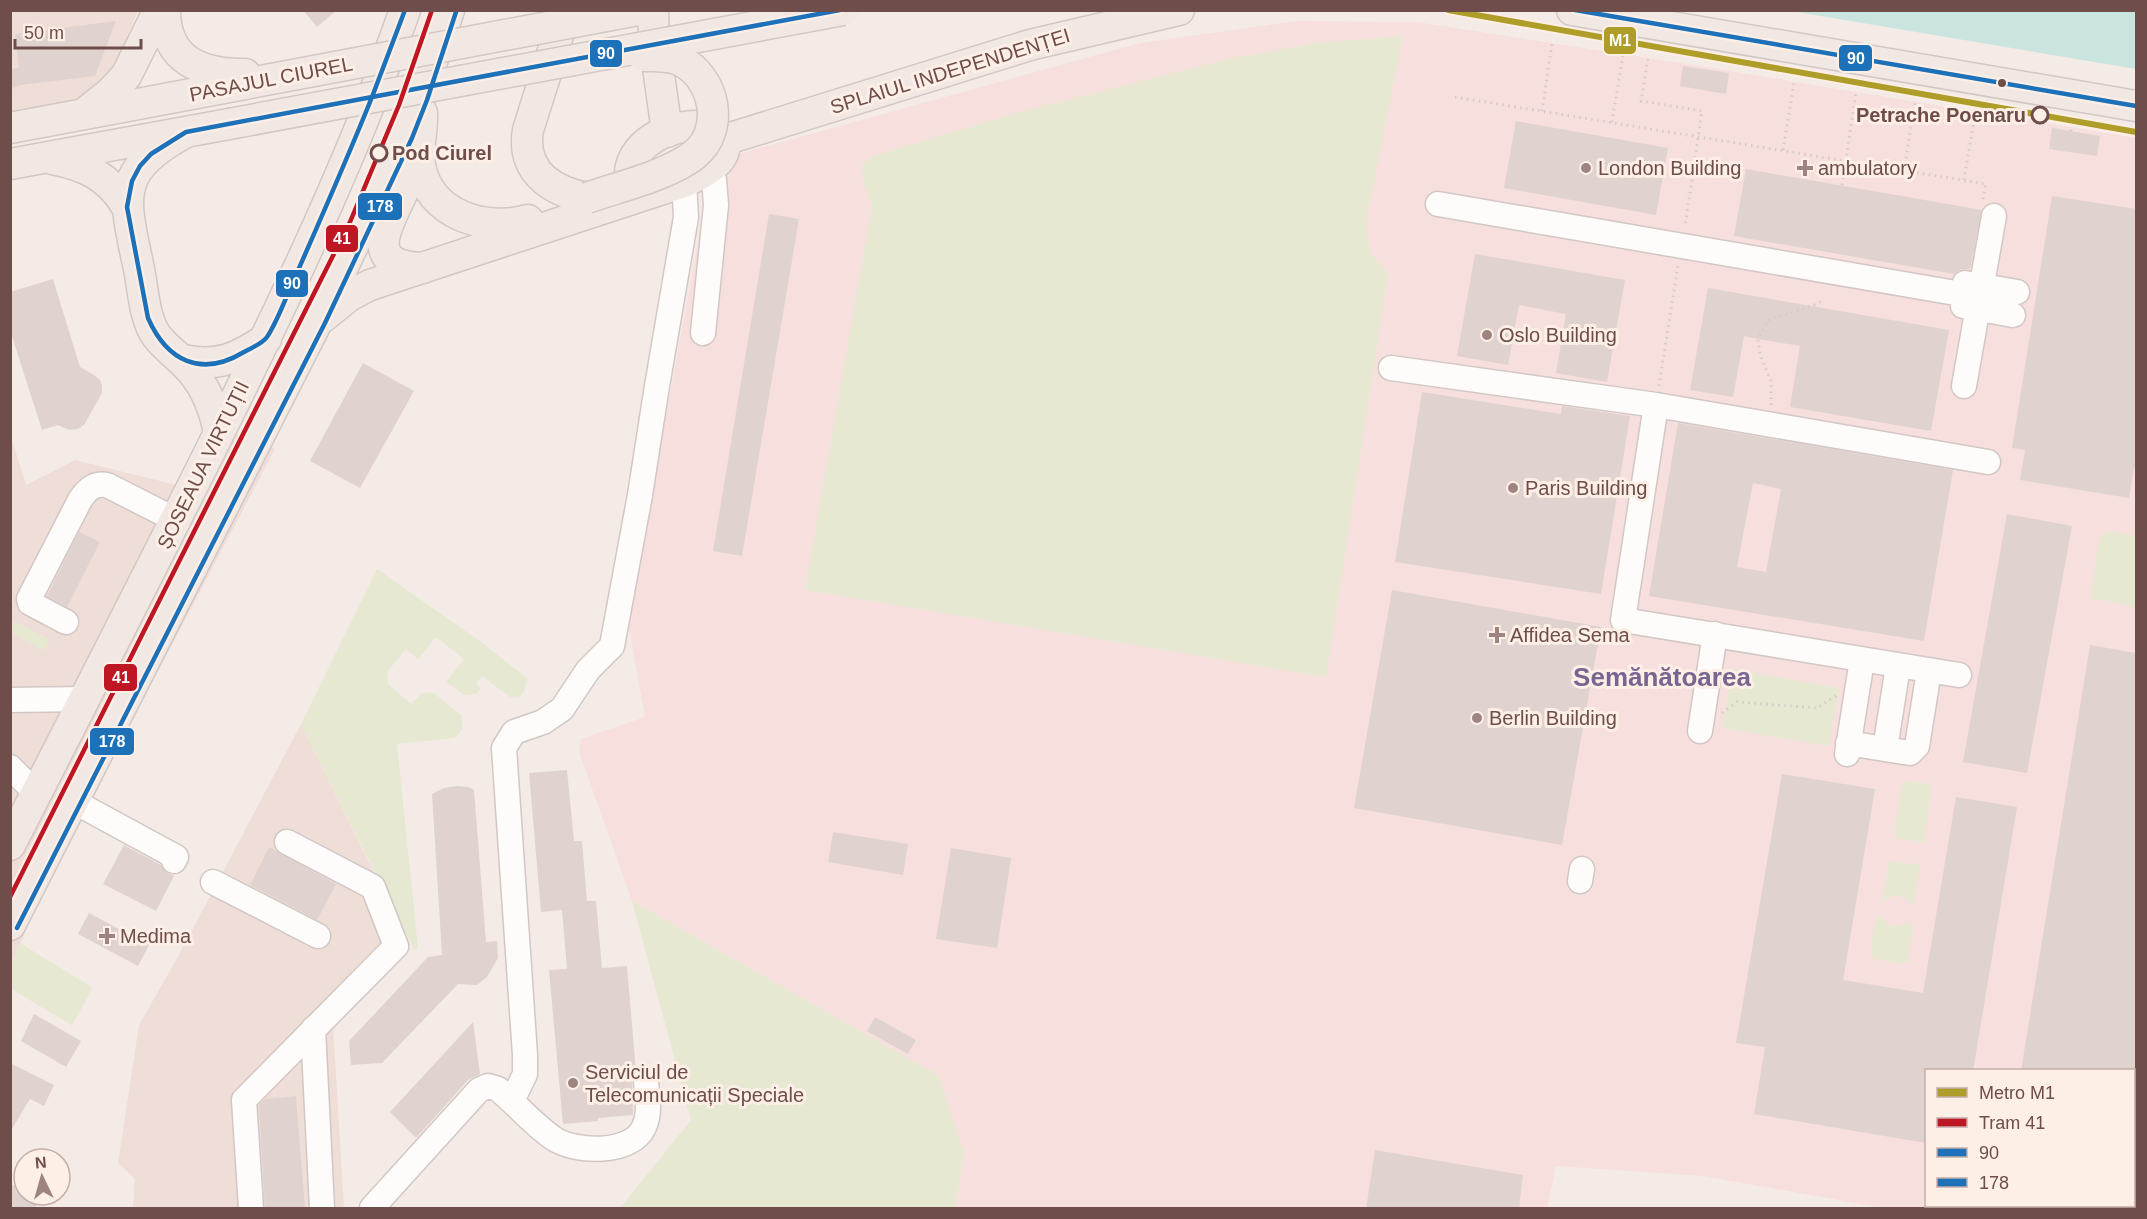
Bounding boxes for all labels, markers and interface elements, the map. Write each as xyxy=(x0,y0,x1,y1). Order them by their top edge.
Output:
scale bar xyxy=(15,12,141,50)
text: 50 m xyxy=(24,23,64,43)
street label: SPLAIUL INDEPENDENȚEI xyxy=(828,24,1072,118)
line badge: M1 xyxy=(1603,26,1637,55)
text: M1 xyxy=(1609,32,1631,49)
line badge: 90 xyxy=(589,39,623,68)
line badge: 90 xyxy=(1838,44,1873,72)
text: 90 xyxy=(597,45,615,62)
text: 90 xyxy=(1847,50,1865,67)
street label: PASAJUL CIUREL xyxy=(188,52,354,106)
unlabelled marker xyxy=(1996,77,2008,89)
place label: Petrache Poenaru xyxy=(1856,104,2026,126)
marker: Petrache Poenaru xyxy=(2031,106,2049,124)
place label: Pod Ciurel xyxy=(392,142,492,164)
marker: Pod Ciurel xyxy=(370,144,388,162)
place label: London Building xyxy=(1598,157,1741,179)
place label: ambulatory xyxy=(1818,157,1917,179)
marker: ambulatory xyxy=(1796,159,1814,177)
marker: London Building xyxy=(1579,161,1593,175)
line badge: 178 xyxy=(357,192,403,221)
text: 178 xyxy=(367,198,393,215)
line badge: 41 xyxy=(325,224,359,253)
text: 41 xyxy=(333,230,351,247)
line badge: 90 xyxy=(275,269,309,298)
text: 90 xyxy=(283,275,301,292)
place label: Oslo Building xyxy=(1499,324,1617,346)
marker: Oslo Building xyxy=(1480,328,1494,342)
street label: ȘOSEAUA VIRTUȚII xyxy=(153,377,253,553)
place label: Paris Building xyxy=(1525,477,1647,499)
marker: Paris Building xyxy=(1506,481,1520,495)
place label: Affidea Sema xyxy=(1510,624,1631,646)
marker: Affidea Sema xyxy=(1488,626,1506,644)
district label: Semănătoarea xyxy=(1573,662,1751,692)
line badge: 41 xyxy=(103,663,138,692)
text: 41 xyxy=(112,669,130,686)
place label: Berlin Building xyxy=(1489,707,1617,729)
marker: Berlin Building xyxy=(1470,711,1484,725)
line badge: 178 xyxy=(89,727,135,756)
text: 178 xyxy=(99,733,125,750)
place label: Medima xyxy=(120,925,192,947)
marker: Medima xyxy=(98,927,116,945)
place label: Serviciul de Telecomunicații Speciale xyxy=(585,1061,804,1106)
legend xyxy=(1925,1069,2135,1207)
marker: Serviciul de Telecomunicații Speciale xyxy=(566,1076,580,1090)
text: Metro M1 xyxy=(1979,1083,2055,1103)
text: Tram 41 xyxy=(1979,1113,2045,1133)
text: 90 xyxy=(1979,1143,1999,1163)
north arrow xyxy=(12,1147,72,1207)
text: N xyxy=(34,1154,47,1172)
text: 178 xyxy=(1979,1173,2009,1193)

